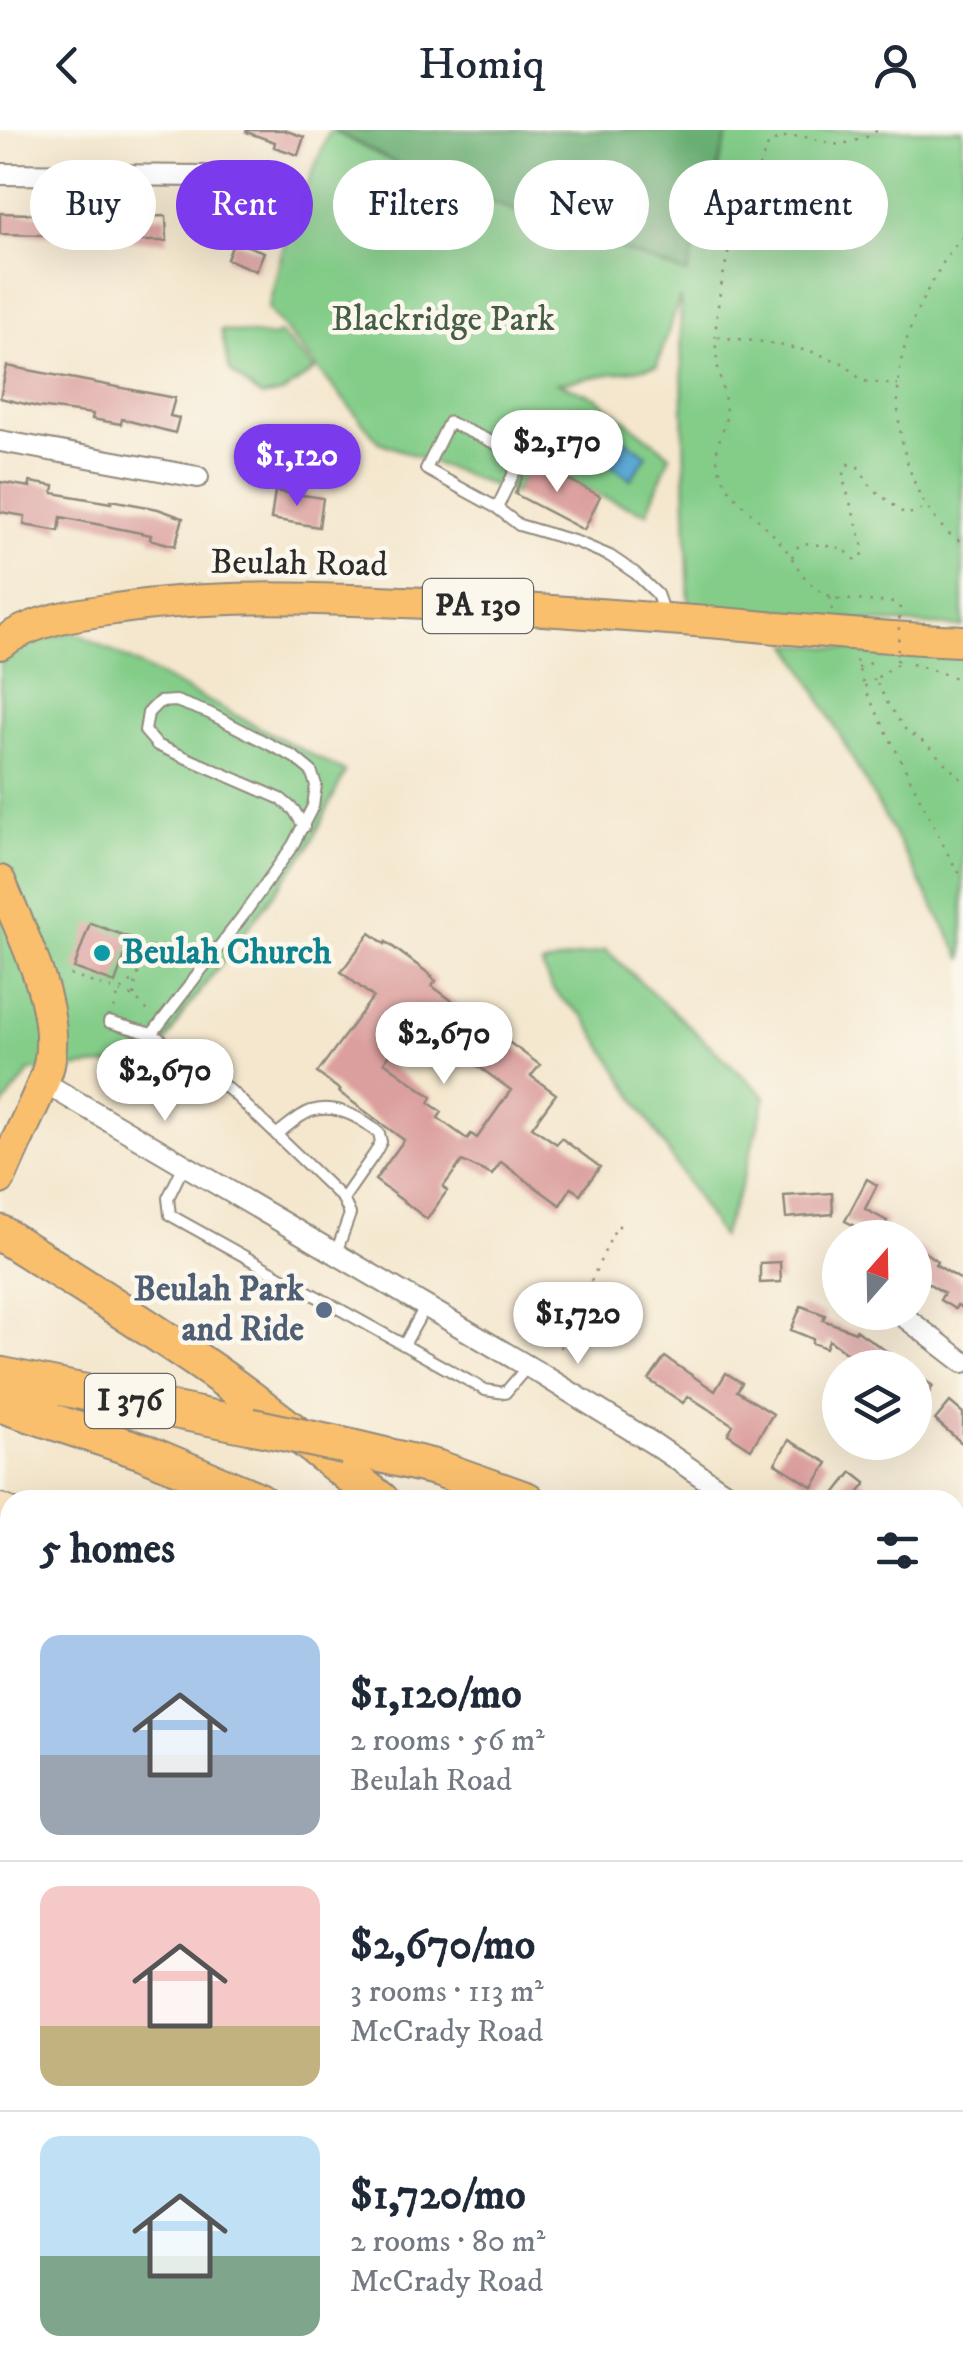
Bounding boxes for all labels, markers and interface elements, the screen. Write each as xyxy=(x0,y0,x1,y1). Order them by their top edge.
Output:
text: Homiq xyxy=(418,37,545,93)
icon: back xyxy=(40,38,95,93)
icon: person xyxy=(868,38,923,93)
chip: Buy xyxy=(30,160,156,250)
chip: Rent xyxy=(176,160,313,250)
chip: Filters xyxy=(333,160,494,250)
chip: New xyxy=(514,160,649,250)
chip: Apartment xyxy=(669,160,888,250)
park label: Blackridge Park xyxy=(331,298,555,342)
pin: $2,170 xyxy=(476,410,638,495)
text: $2,170 xyxy=(513,422,601,462)
pin: $1,120 xyxy=(216,424,378,509)
text: $1,120 xyxy=(256,436,338,476)
street label: Beulah Road xyxy=(210,540,389,588)
road number: PA 130 xyxy=(423,579,533,633)
place label: Beulah Church xyxy=(122,931,332,975)
marker: Beulah Church xyxy=(91,942,113,964)
pin: $2,670 xyxy=(363,1002,525,1087)
text: $2,670 xyxy=(398,1014,490,1054)
pin: $2,670 xyxy=(84,1039,246,1124)
text: $2,670 xyxy=(119,1051,211,1091)
north arrow xyxy=(822,1220,932,1330)
map controls xyxy=(822,1220,932,1460)
place label: Beulah Park and Ride xyxy=(134,1268,305,1352)
pin: $1,720 xyxy=(497,1282,659,1367)
text: $1,720 xyxy=(535,1294,621,1334)
marker: Beulah Park and Ride xyxy=(313,1299,335,1321)
button: layers xyxy=(822,1350,932,1460)
road number: I 376 xyxy=(85,1374,175,1428)
icon: filters xyxy=(870,1523,925,1578)
text: 5 homes xyxy=(40,1524,175,1576)
text: $1,120/mo xyxy=(350,1669,522,1721)
icon: home xyxy=(120,1675,240,1795)
text: 2 rooms · 56 m² xyxy=(350,1721,545,1761)
text: Beulah Road xyxy=(350,1761,512,1801)
text: $2,670/mo xyxy=(350,1920,535,1972)
icon: home xyxy=(120,1926,240,2046)
text: 3 rooms · 113 m² xyxy=(350,1972,544,2012)
text: McCrady Road xyxy=(350,2012,543,2052)
text: $1,720/mo xyxy=(350,2170,526,2222)
icon: home xyxy=(120,2176,240,2296)
text: 2 rooms · 80 m² xyxy=(350,2222,545,2262)
text: McCrady Road xyxy=(350,2262,543,2302)

